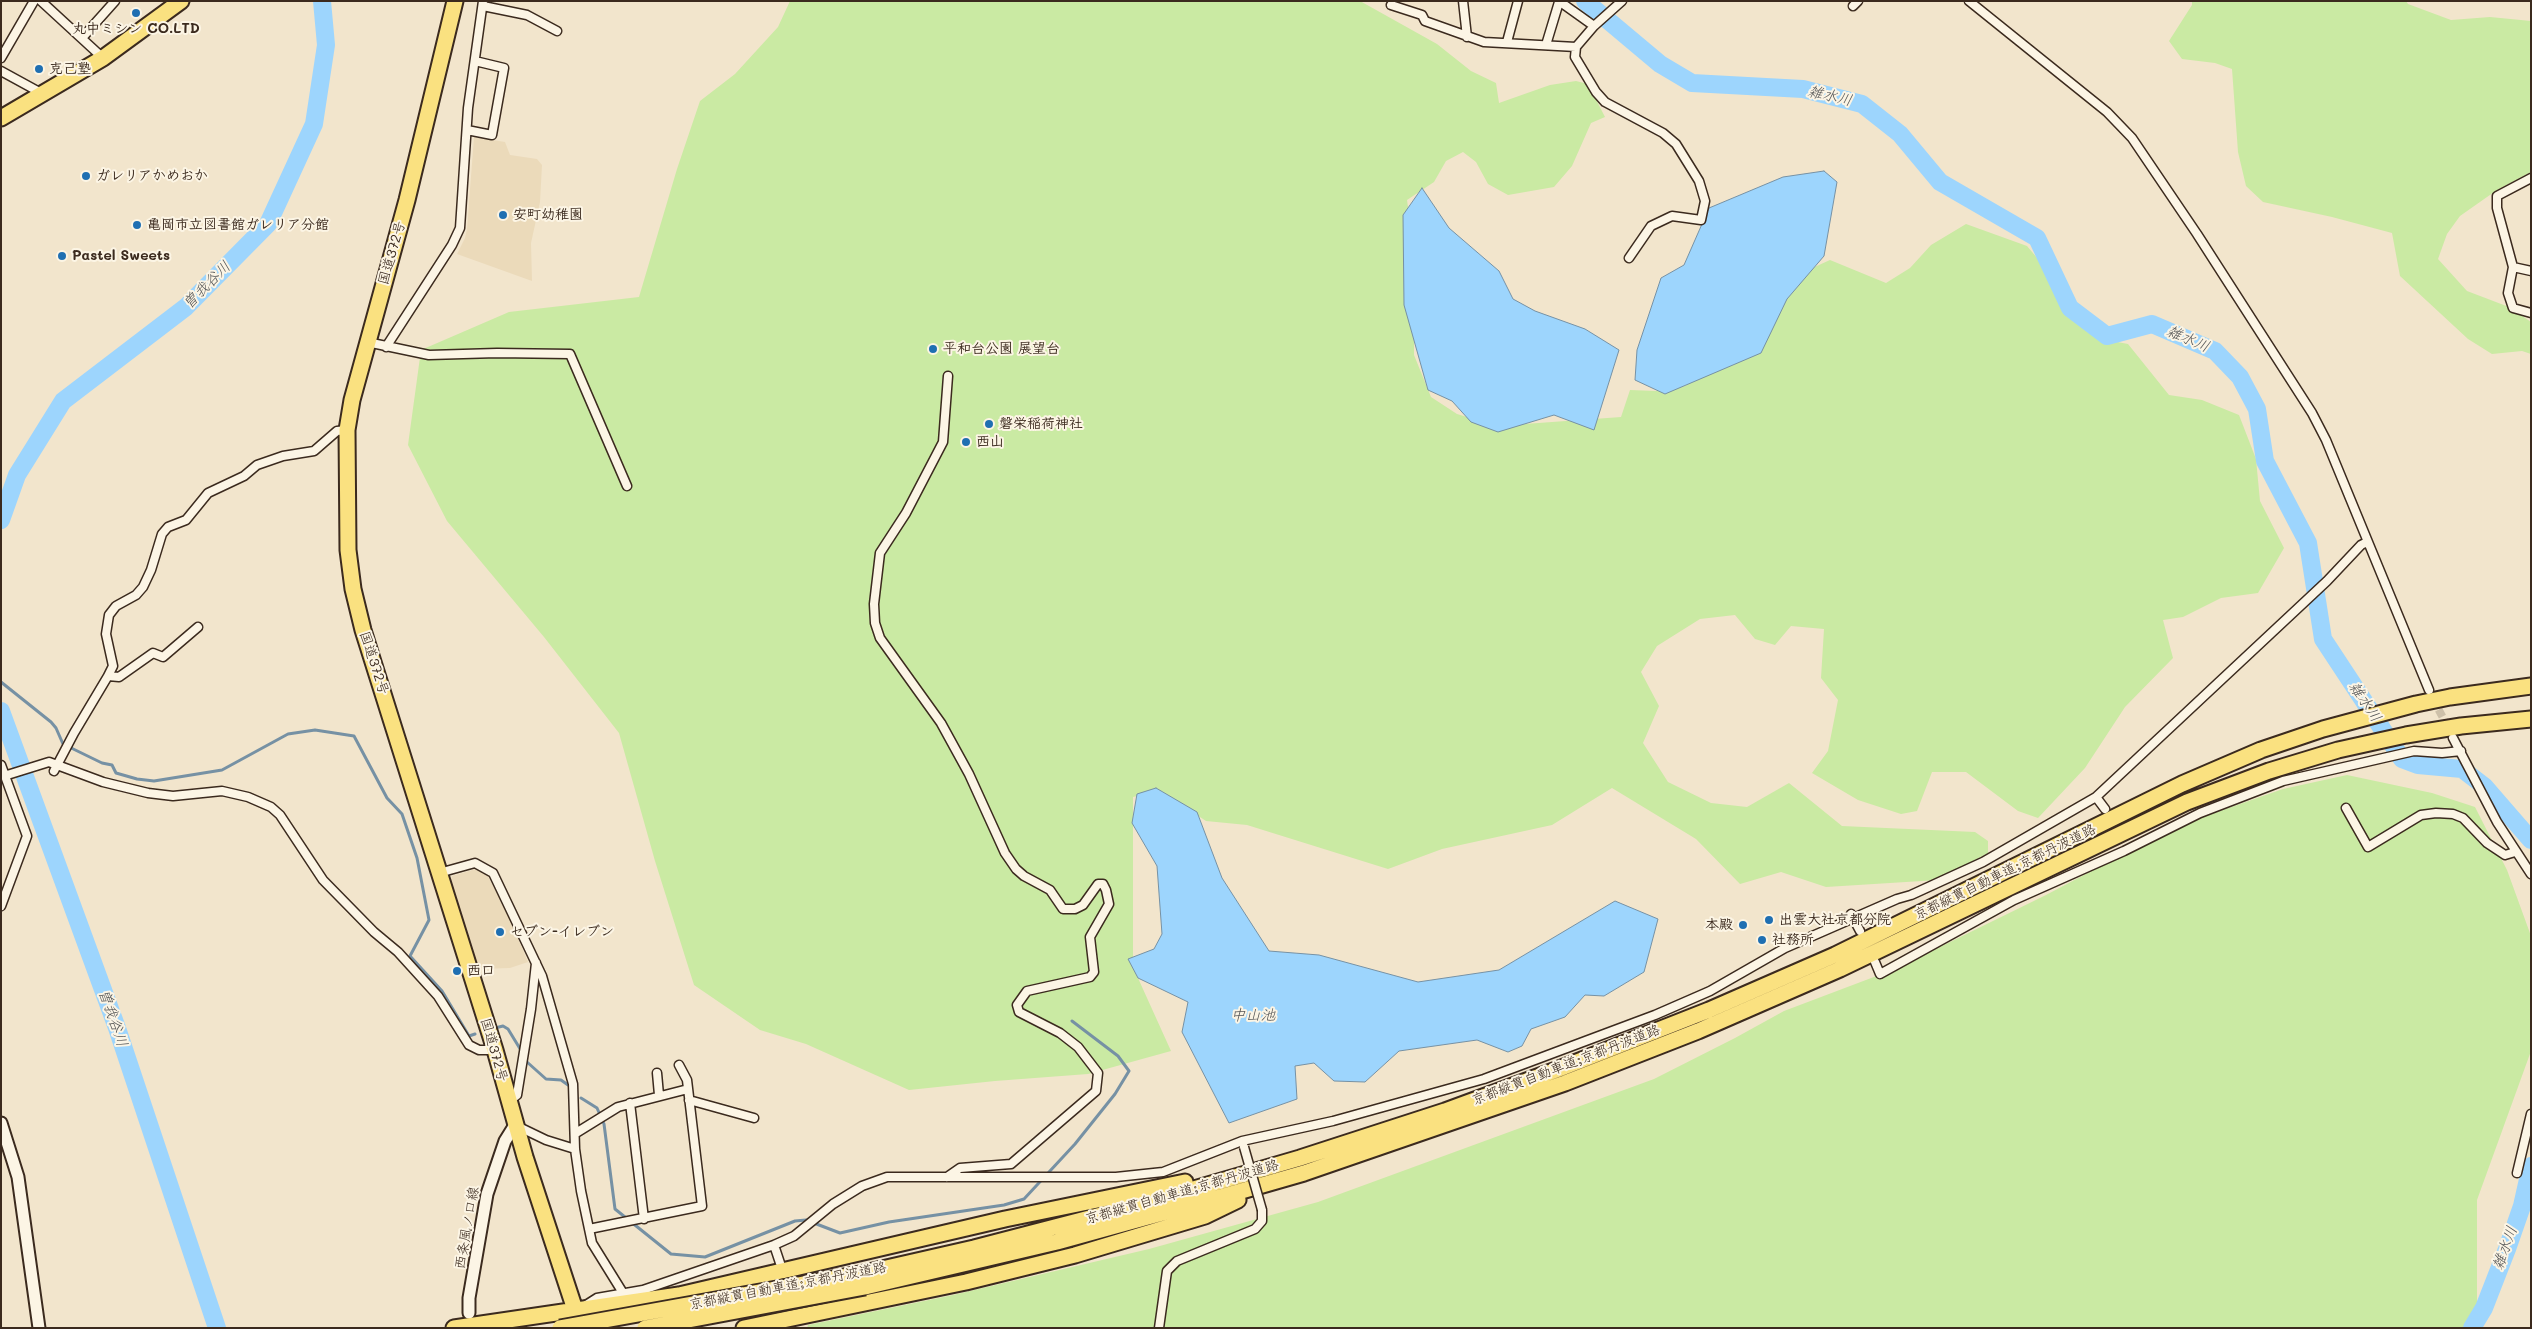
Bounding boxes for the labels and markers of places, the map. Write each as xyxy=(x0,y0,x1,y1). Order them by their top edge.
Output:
marker: 丸中ミシン CO.LTD xyxy=(130,7,142,19)
place label: 丸中ミシン CO.LTD xyxy=(72,21,200,37)
place label: 克己塾 xyxy=(49,61,91,77)
marker: 克己塾 xyxy=(33,63,45,75)
place label: ガレリアかめおか xyxy=(96,168,208,184)
marker: ガレリアかめおか xyxy=(80,170,92,182)
place label: 安町幼稚園 xyxy=(513,207,583,223)
marker: 安町幼稚園 xyxy=(497,209,509,221)
place label: 亀岡市立図書館ガレリア分館 xyxy=(147,217,329,233)
marker: 亀岡市立図書館ガレリア分館 xyxy=(131,219,143,231)
place label: Pastel Sweets xyxy=(72,248,170,264)
marker: Pastel Sweets xyxy=(56,250,68,262)
place label: 平和台公園 展望台 xyxy=(943,341,1060,357)
marker: 平和台公園 展望台 xyxy=(927,343,939,355)
place label: 磐栄稲荷神社 xyxy=(999,416,1083,432)
marker: 磐栄稲荷神社 xyxy=(983,418,995,430)
place label: 西山 xyxy=(976,434,1004,450)
marker: 西山 xyxy=(960,436,972,448)
place label: 出雲大社京都分院 xyxy=(1779,912,1891,928)
marker: 出雲大社京都分院 xyxy=(1763,914,1775,926)
place label: 本殿 xyxy=(1705,917,1733,933)
marker: 本殿 xyxy=(1737,919,1749,931)
place label: セブン-イレブン xyxy=(510,924,614,940)
marker: セブン-イレブン xyxy=(494,926,506,938)
place label: 社務所 xyxy=(1772,932,1814,948)
marker: 社務所 xyxy=(1756,934,1768,946)
place label: 西口 xyxy=(467,963,495,979)
marker: 西口 xyxy=(451,965,463,977)

